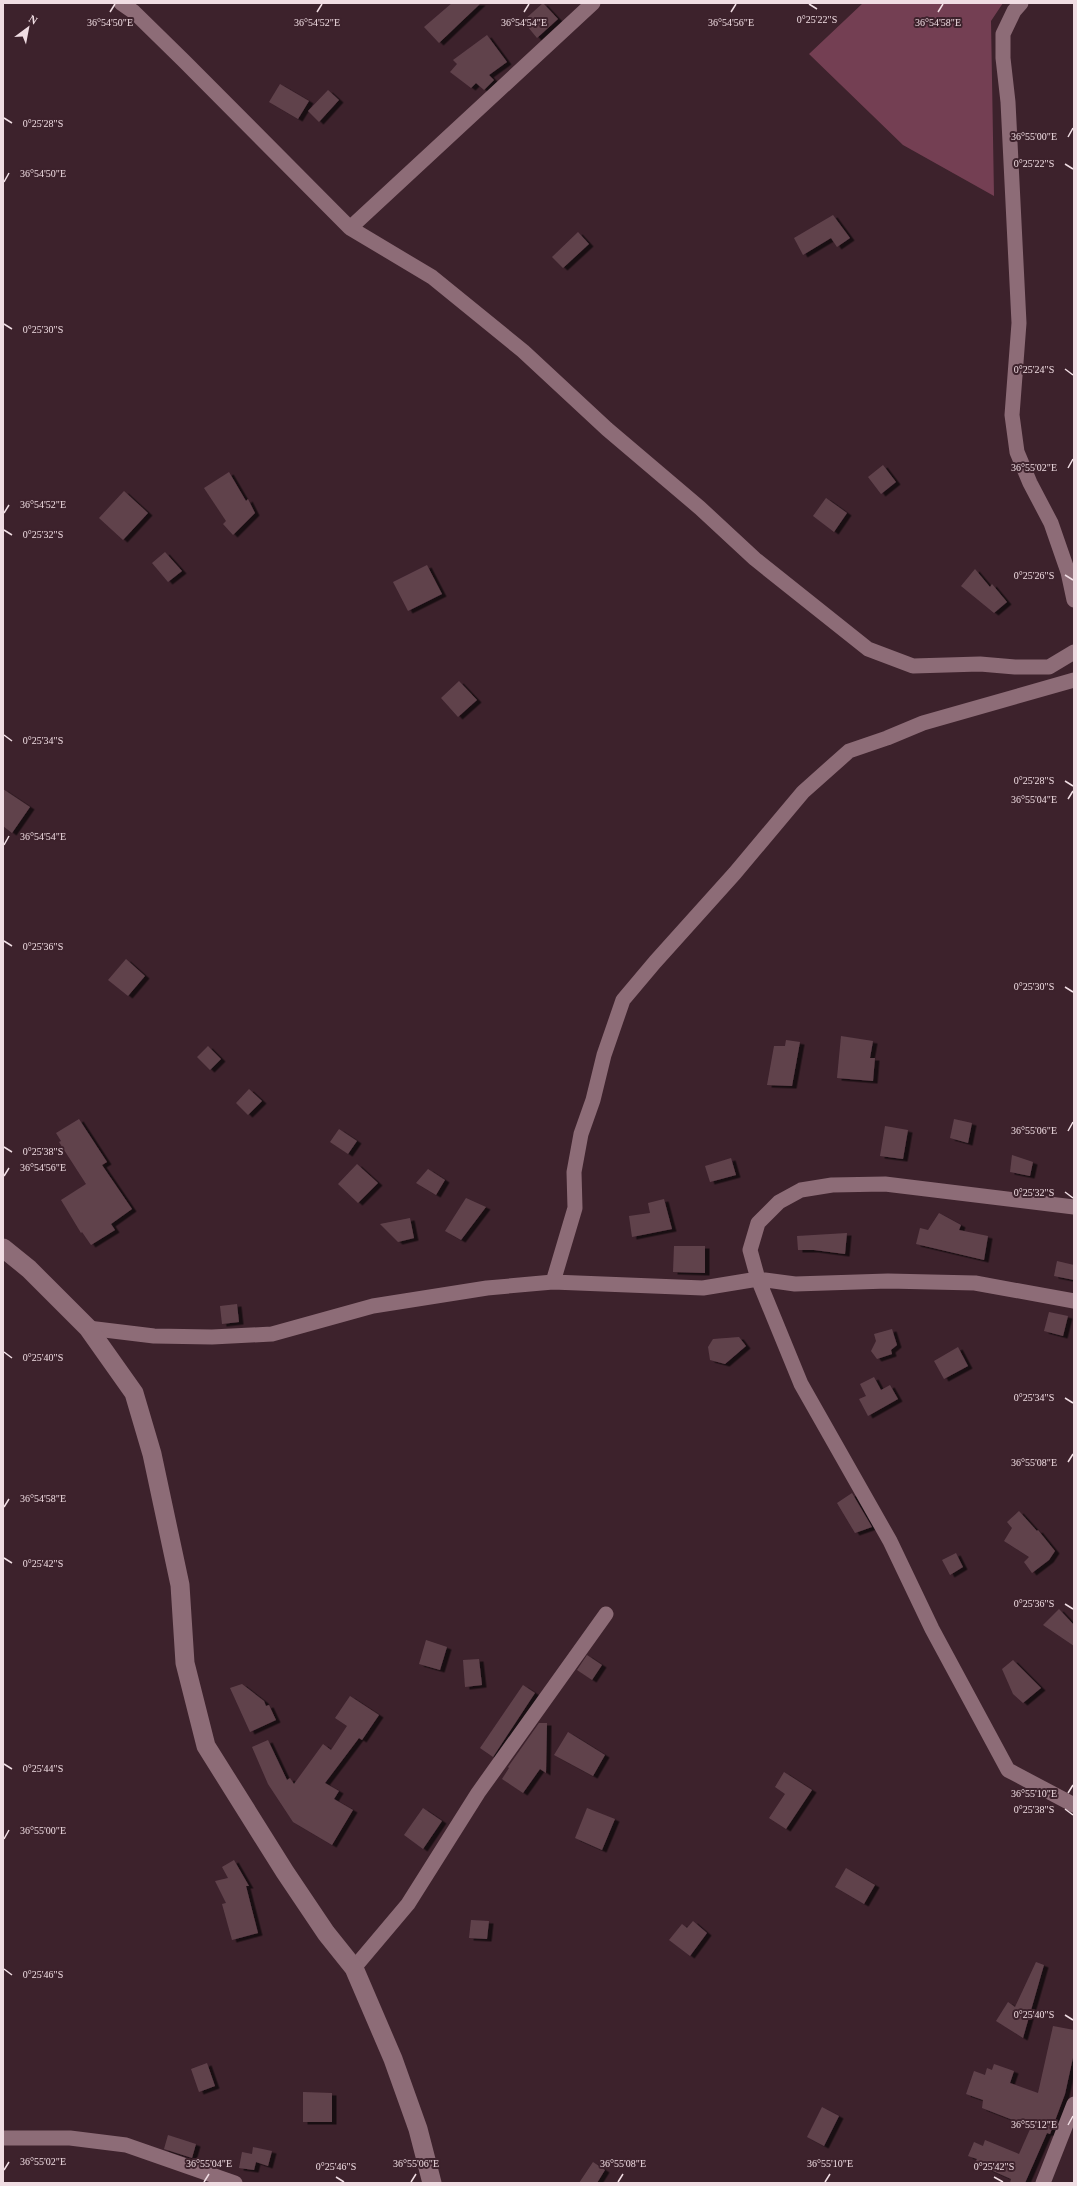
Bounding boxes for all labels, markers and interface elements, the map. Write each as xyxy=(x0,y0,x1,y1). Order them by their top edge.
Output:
north arrow xyxy=(8,8,48,48)
text: N xyxy=(27,12,40,27)
text: 0°25'22"S xyxy=(797,14,837,25)
text: 36°54'50"E xyxy=(87,17,133,28)
text: 36°54'52"E xyxy=(294,17,340,28)
text: 36°54'54"E xyxy=(501,17,547,28)
text: 36°54'56"E xyxy=(708,17,754,28)
text: 36°54'58"E xyxy=(915,17,961,28)
text: 0°25'28"S xyxy=(23,118,63,129)
text: 36°55'00"E xyxy=(1011,131,1057,142)
text: 0°25'22"S xyxy=(1014,158,1054,169)
text: 36°54'50"E xyxy=(20,168,66,179)
text: 0°25'30"S xyxy=(23,324,63,335)
text: 0°25'24"S xyxy=(1014,364,1054,375)
text: 36°55'02"E xyxy=(1011,462,1057,473)
text: 36°54'52"E xyxy=(20,499,66,510)
text: 0°25'32"S xyxy=(23,529,63,540)
text: 0°25'26"S xyxy=(1014,570,1054,581)
text: 0°25'34"S xyxy=(23,735,63,746)
text: 0°25'28"S xyxy=(1014,775,1054,786)
text: 36°55'04"E xyxy=(1011,794,1057,805)
text: 36°54'54"E xyxy=(20,831,66,842)
text: 0°25'36"S xyxy=(23,941,63,952)
text: 0°25'30"S xyxy=(1014,981,1054,992)
text: 36°55'06"E xyxy=(1011,1125,1057,1136)
text: 0°25'38"S xyxy=(23,1146,63,1157)
text: 36°54'56"E xyxy=(20,1162,66,1173)
text: 0°25'32"S xyxy=(1014,1187,1054,1198)
text: 0°25'40"S xyxy=(23,1352,63,1363)
text: 0°25'34"S xyxy=(1014,1392,1054,1403)
text: 36°55'08"E xyxy=(1011,1457,1057,1468)
text: 36°54'58"E xyxy=(20,1493,66,1504)
text: 0°25'42"S xyxy=(23,1558,63,1569)
text: 0°25'36"S xyxy=(1014,1598,1054,1609)
text: 0°25'44"S xyxy=(23,1763,63,1774)
text: 36°55'10"E xyxy=(1011,1788,1057,1799)
text: 0°25'38"S xyxy=(1014,1804,1054,1815)
text: 36°55'00"E xyxy=(20,1825,66,1836)
text: 0°25'46"S xyxy=(23,1969,63,1980)
text: 0°25'40"S xyxy=(1014,2009,1054,2020)
text: 36°55'12"E xyxy=(1011,2119,1057,2130)
text: 36°55'02"E xyxy=(20,2156,66,2167)
text: 36°55'04"E xyxy=(186,2158,232,2169)
text: 36°55'06"E xyxy=(393,2158,439,2169)
text: 36°55'08"E xyxy=(600,2158,646,2169)
text: 36°55'10"E xyxy=(807,2158,853,2169)
text: 0°25'46"S xyxy=(316,2161,356,2172)
text: 0°25'42"S xyxy=(974,2161,1014,2172)

